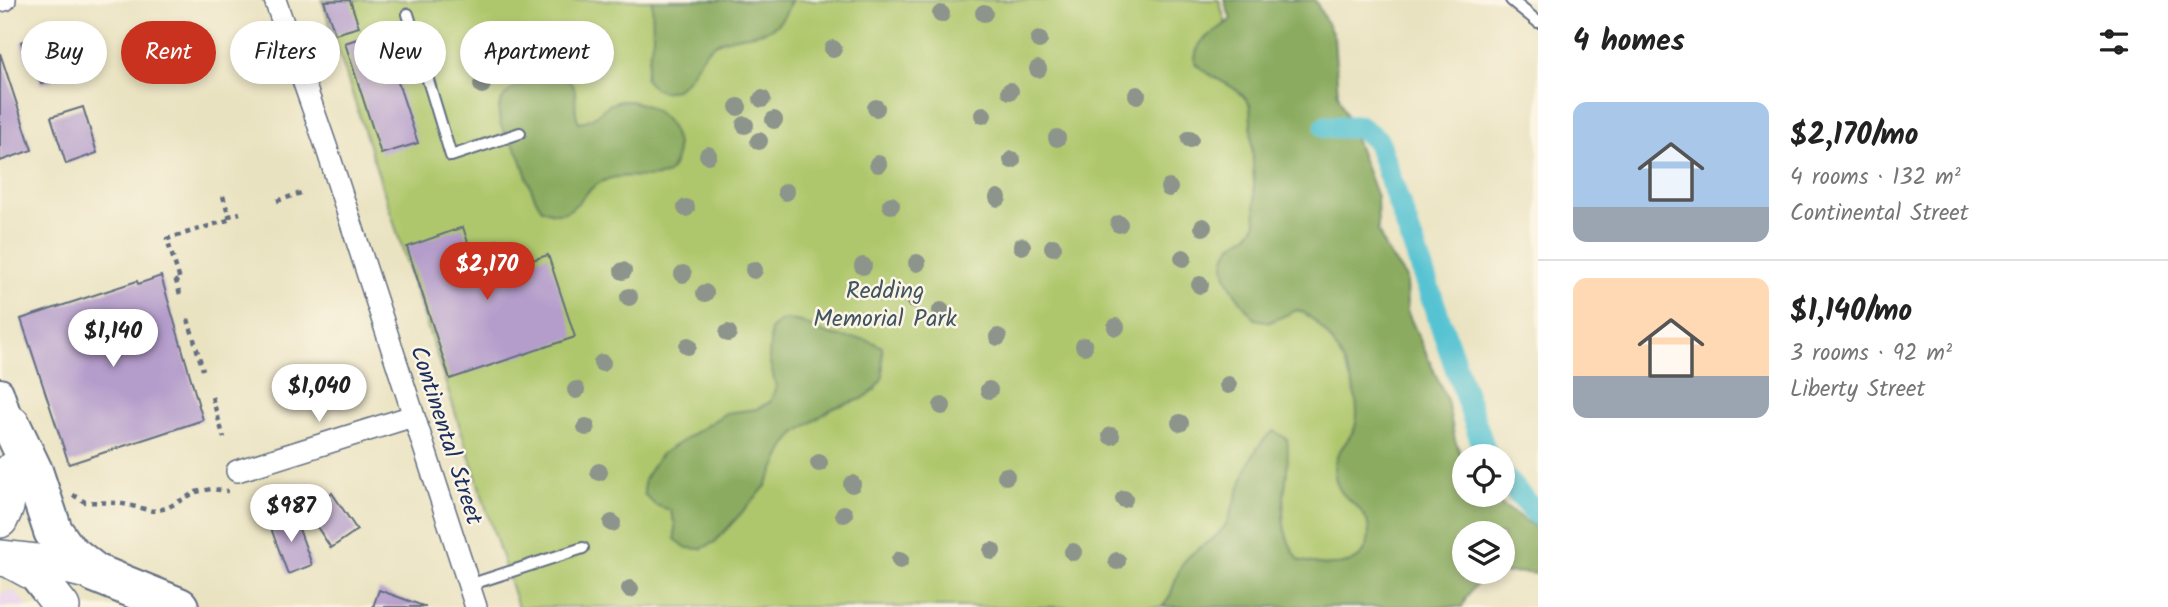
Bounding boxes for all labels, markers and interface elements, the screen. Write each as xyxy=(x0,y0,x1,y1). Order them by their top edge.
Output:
text: 4 homes xyxy=(1573,18,1685,66)
chip: Buy xyxy=(21,21,107,84)
chip: Rent xyxy=(121,21,216,84)
chip: Filters xyxy=(230,21,340,84)
chip: New xyxy=(354,21,446,84)
chip: Apartment xyxy=(460,21,614,84)
icon: filters xyxy=(2095,23,2133,61)
text: $2,170/mo xyxy=(1790,112,1918,160)
icon: home xyxy=(1629,130,1713,214)
text: 4 rooms · 132 m² xyxy=(1790,160,1961,196)
text: Continental Street xyxy=(1790,196,1969,232)
pin: $2,170 xyxy=(430,243,544,302)
text: $2,170 xyxy=(456,247,518,283)
park label: Redding Memorial Park xyxy=(813,272,958,339)
text: $1,140/mo xyxy=(1790,288,1912,336)
icon: home xyxy=(1629,306,1713,390)
pin: $1,140 xyxy=(56,310,170,369)
text: $1,140 xyxy=(84,314,142,350)
text: 3 rooms · 92 m² xyxy=(1790,336,1952,372)
street label: Continental Street xyxy=(398,341,493,531)
pin: $1,040 xyxy=(262,364,376,424)
text: $1,040 xyxy=(288,369,350,405)
text: Liberty Street xyxy=(1790,372,1925,408)
map controls xyxy=(1452,444,1515,584)
button: locate xyxy=(1452,444,1515,507)
pin: $987 xyxy=(250,484,332,544)
text: $987 xyxy=(266,489,316,525)
button: layers xyxy=(1452,521,1515,584)

